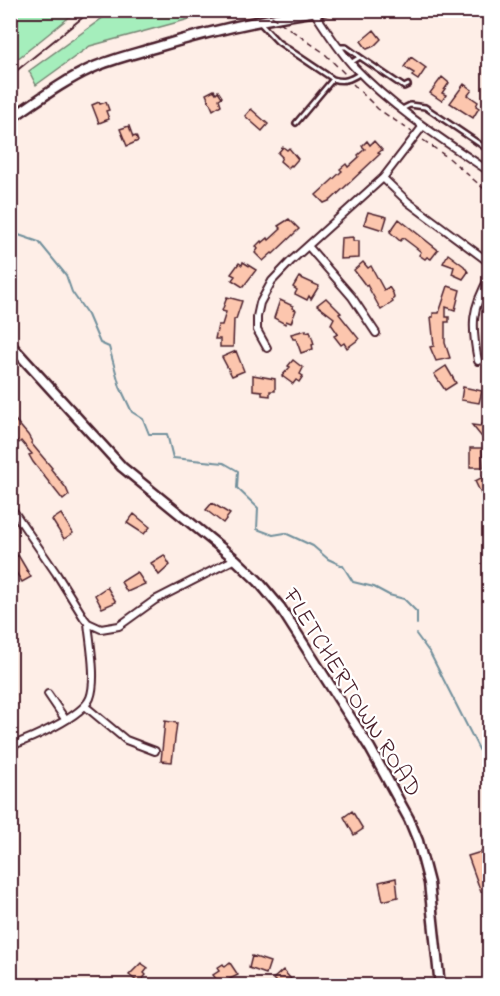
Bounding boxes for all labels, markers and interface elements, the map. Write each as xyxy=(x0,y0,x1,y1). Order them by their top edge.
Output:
street label: FLETCHERTOWN ROAD xyxy=(272,582,429,804)

